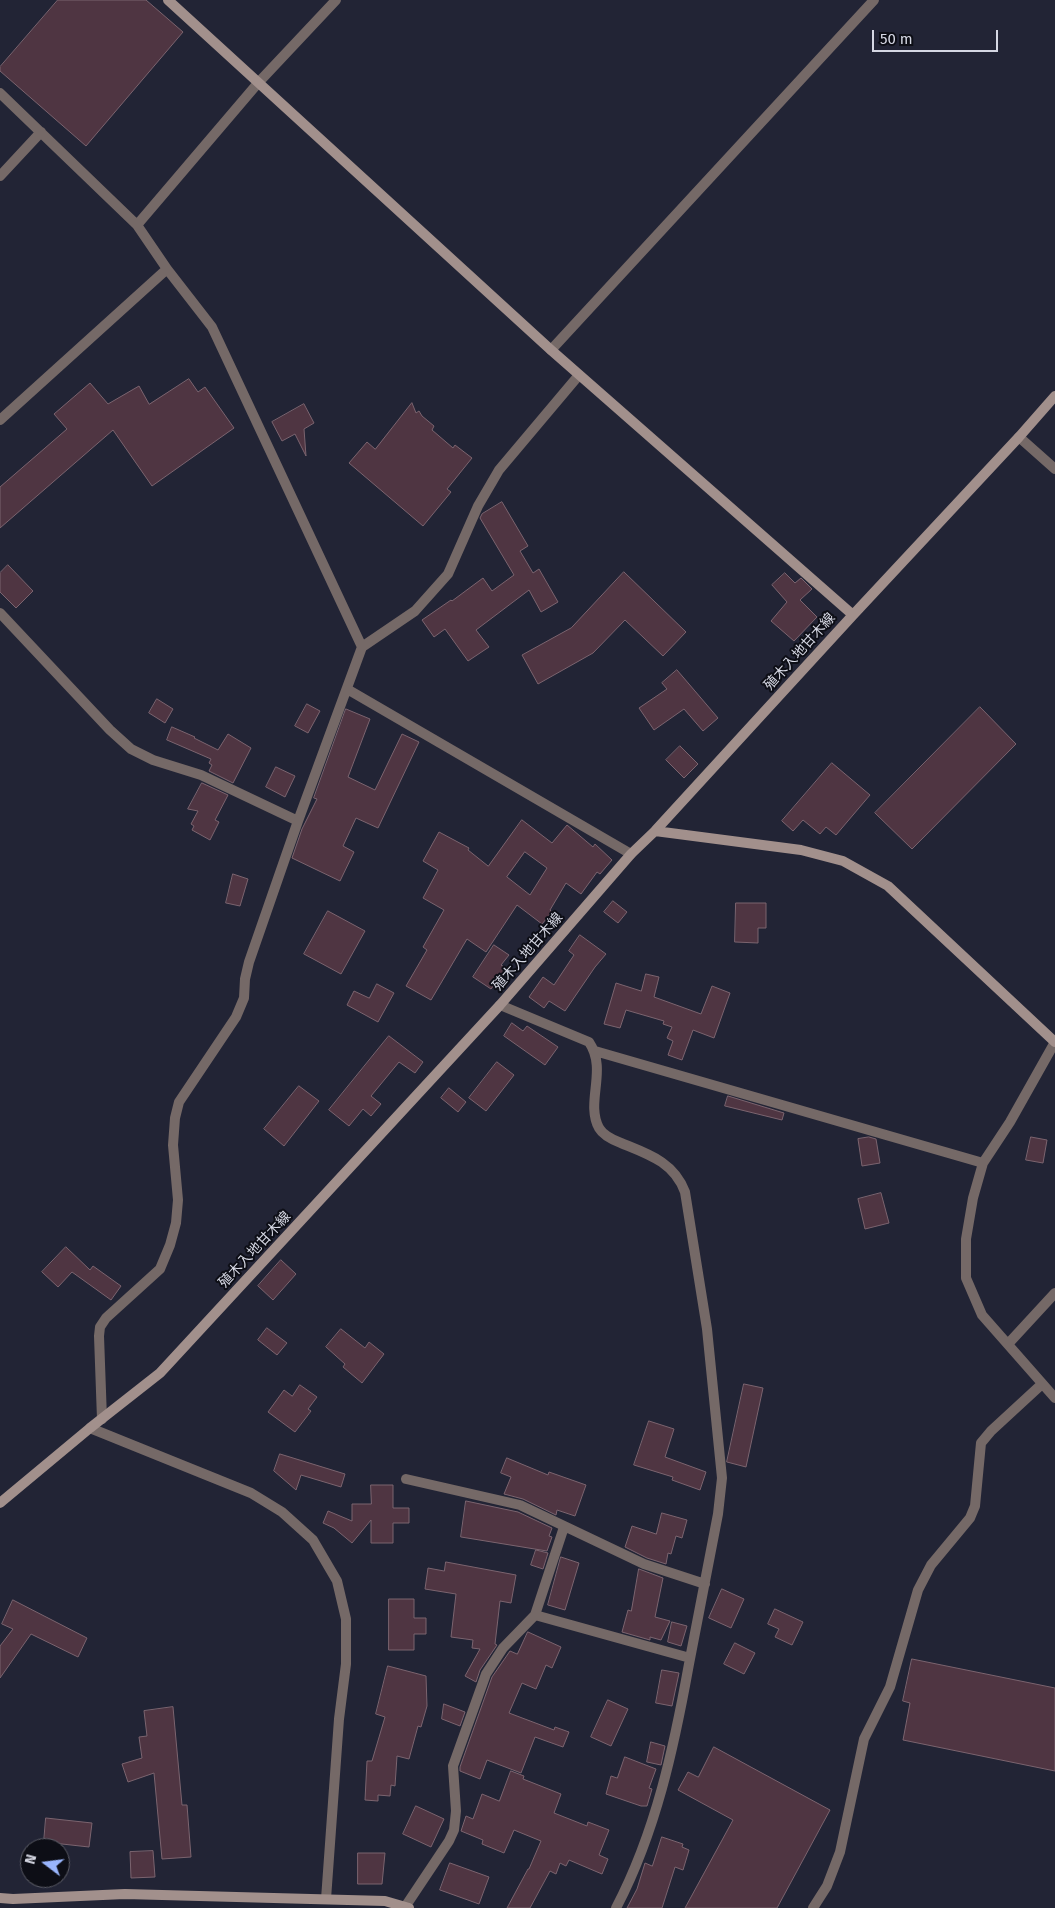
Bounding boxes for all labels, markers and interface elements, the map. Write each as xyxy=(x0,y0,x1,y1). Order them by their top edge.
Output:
scale bar xyxy=(875,20,1001,52)
text: 50 m xyxy=(880,30,913,48)
street label: 殖木入地甘木線 xyxy=(761,610,839,694)
street label: 殖木入地甘木線 xyxy=(490,910,566,994)
street label: 殖木入地甘木線 xyxy=(215,1208,295,1292)
north arrow xyxy=(20,1838,70,1888)
text: N xyxy=(22,1853,40,1866)

